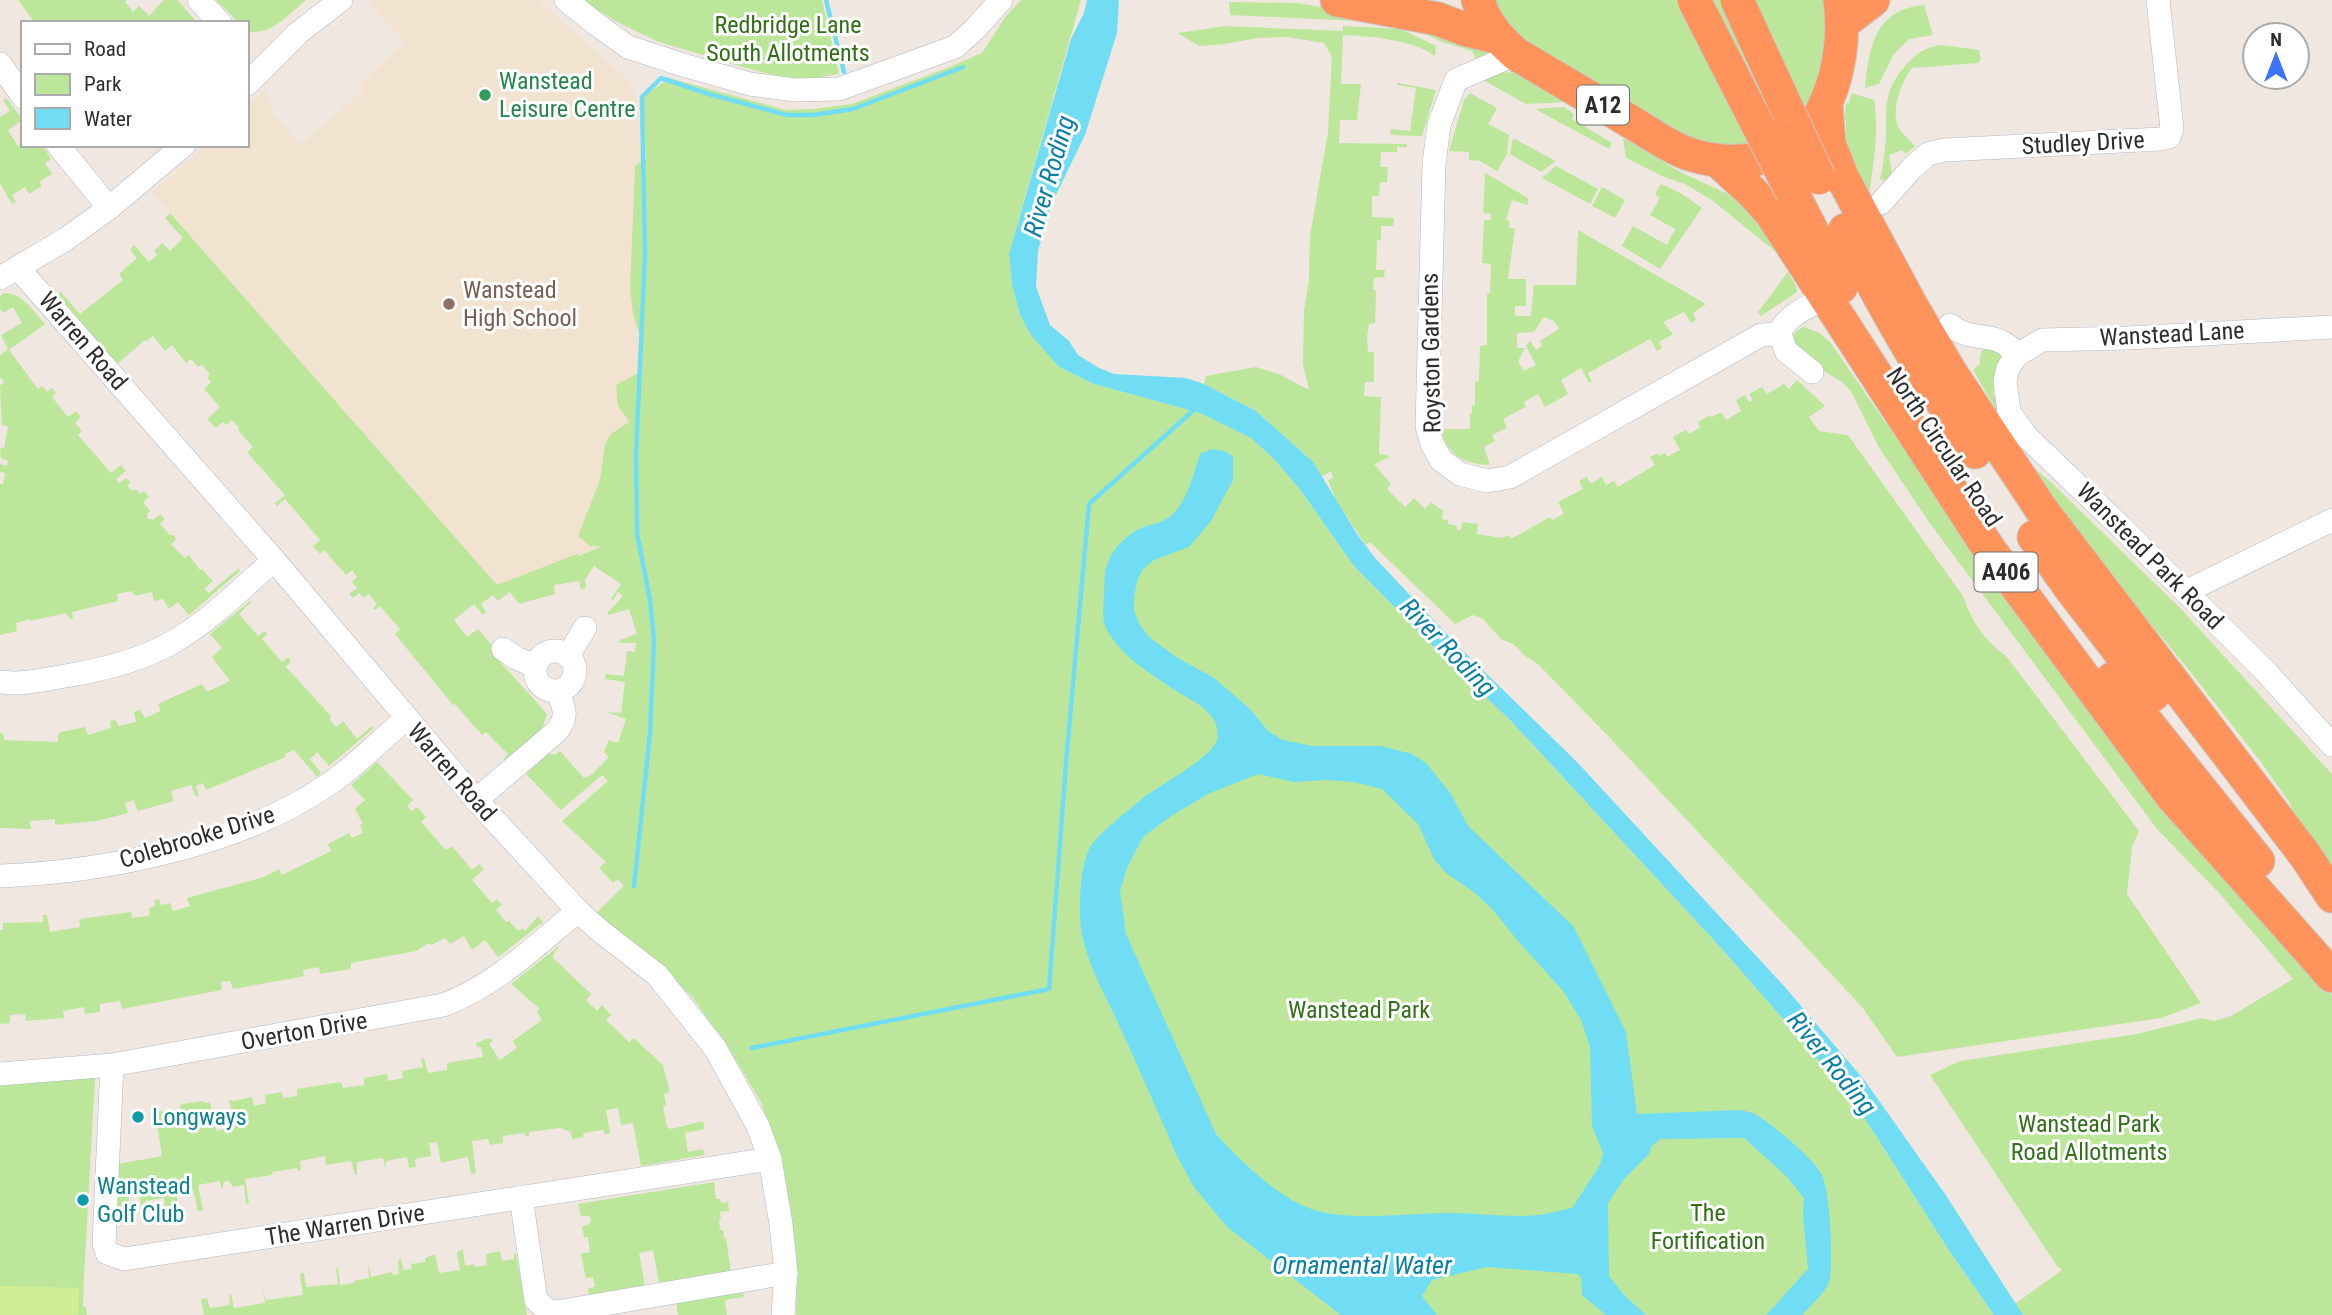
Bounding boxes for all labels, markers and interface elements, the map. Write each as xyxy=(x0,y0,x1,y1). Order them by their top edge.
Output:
park label: Redbridge Lane South Allotments xyxy=(706,11,870,67)
legend xyxy=(21,21,248,147)
north arrow xyxy=(2241,21,2311,91)
text: N xyxy=(2270,28,2282,51)
text: Road xyxy=(84,37,126,61)
place label: Wanstead Leisure Centre xyxy=(499,67,636,123)
text: Park xyxy=(84,72,122,96)
road number: A12 xyxy=(1577,86,1629,124)
marker: Wanstead Leisure Centre xyxy=(477,87,493,103)
text: Water xyxy=(84,107,132,131)
water label: River Roding xyxy=(1017,112,1081,240)
street label: Studley Drive xyxy=(2021,126,2145,160)
street label: Royston Gardens xyxy=(1416,273,1446,433)
place label: Wanstead High School xyxy=(463,276,577,332)
street label: Warren Road xyxy=(33,286,133,396)
marker: Wanstead High School xyxy=(441,296,457,312)
street label: Wanstead Lane xyxy=(2099,316,2245,352)
street label: North Circular Road xyxy=(1880,362,2008,532)
street label: Wanstead Park Road xyxy=(2071,477,2229,635)
road number: A406 xyxy=(1974,552,2038,592)
water label: River Roding xyxy=(1394,592,1502,702)
street label: Warren Road xyxy=(402,717,502,827)
street label: Colebrooke Drive xyxy=(116,800,278,874)
park label: Wanstead Park xyxy=(1288,996,1430,1024)
water label: River Roding xyxy=(1781,1005,1883,1121)
street label: Overton Drive xyxy=(239,1006,369,1056)
place label: Longways xyxy=(152,1103,247,1131)
marker: Longways xyxy=(130,1109,146,1125)
park label: Wanstead Park Road Allotments xyxy=(2011,1110,2167,1166)
place label: Wanstead Golf Club xyxy=(97,1172,191,1228)
marker: Wanstead Golf Club xyxy=(75,1192,91,1208)
street label: The Warren Drive xyxy=(263,1199,427,1251)
park label: The Fortification xyxy=(1651,1199,1765,1255)
water label: Ornamental Water xyxy=(1272,1250,1453,1280)

